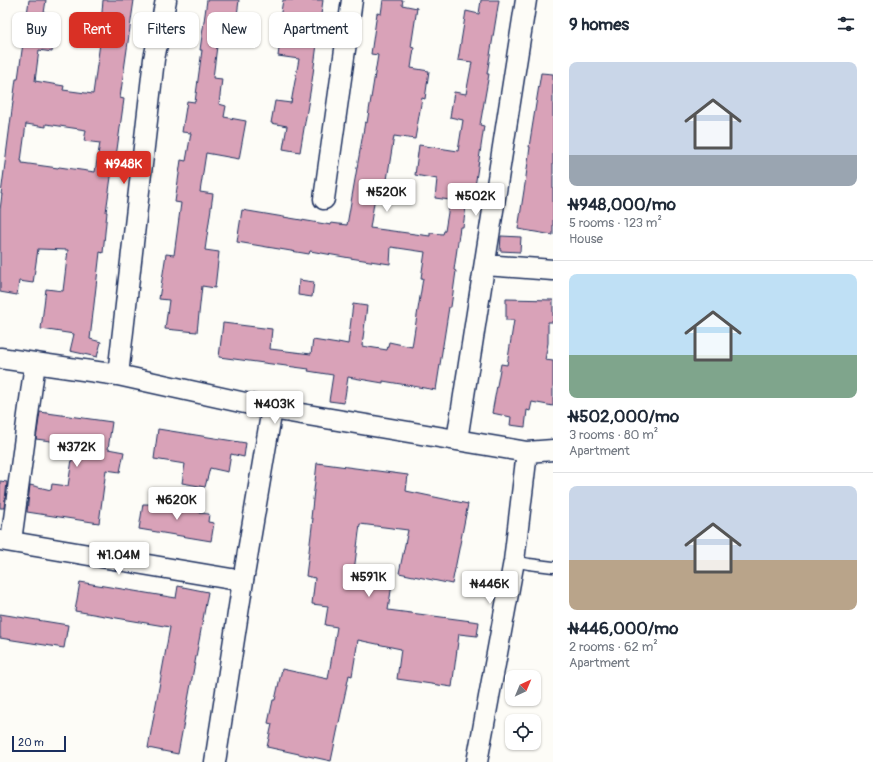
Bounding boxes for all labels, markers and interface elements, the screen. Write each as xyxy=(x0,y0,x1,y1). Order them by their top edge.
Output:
chip: Buy xyxy=(12,12,61,48)
chip: Rent xyxy=(69,12,125,48)
chip: Filters xyxy=(133,12,199,48)
chip: New xyxy=(207,12,261,48)
chip: Apartment xyxy=(269,12,362,48)
icon: filters xyxy=(835,13,857,35)
text: 9 homes xyxy=(569,14,629,35)
icon: home xyxy=(677,88,749,160)
pin: ₦948K xyxy=(96,151,152,185)
text: ₦948K xyxy=(106,156,142,172)
pin: ₦520K xyxy=(359,179,415,213)
pin: ₦502K xyxy=(448,183,504,217)
text: ₦520K xyxy=(368,184,406,200)
text: ₦502K xyxy=(457,188,495,204)
text: ₦948,000/mo xyxy=(569,194,676,215)
text: 5 rooms · 123 m² xyxy=(569,215,662,231)
text: House xyxy=(569,231,603,247)
icon: home xyxy=(677,300,749,372)
pin: ₦403K xyxy=(247,391,303,425)
text: ₦403K xyxy=(255,396,295,412)
text: ₦502,000/mo xyxy=(569,406,679,427)
text: 3 rooms · 80 m² xyxy=(569,427,658,443)
pin: ₦372K xyxy=(49,434,105,468)
text: ₦372K xyxy=(58,439,96,455)
text: Apartment xyxy=(569,443,630,459)
pin: ₦620K xyxy=(149,487,205,521)
text: ₦620K xyxy=(157,492,197,508)
icon: home xyxy=(677,512,749,584)
pin: ₦1.04M xyxy=(86,542,152,576)
text: ₦1.04M xyxy=(98,547,140,563)
pin: ₦591K xyxy=(341,564,397,598)
text: ₦591K xyxy=(352,569,386,585)
pin: ₦446K xyxy=(462,571,518,605)
text: ₦446K xyxy=(471,576,509,592)
text: ₦446,000/mo xyxy=(569,618,678,639)
text: 2 rooms · 62 m² xyxy=(569,639,658,655)
text: Apartment xyxy=(569,655,630,671)
north arrow xyxy=(505,670,541,706)
map controls xyxy=(505,670,541,750)
button: locate xyxy=(505,714,541,750)
scale bar xyxy=(12,734,66,753)
text: 20 m xyxy=(18,736,44,749)

